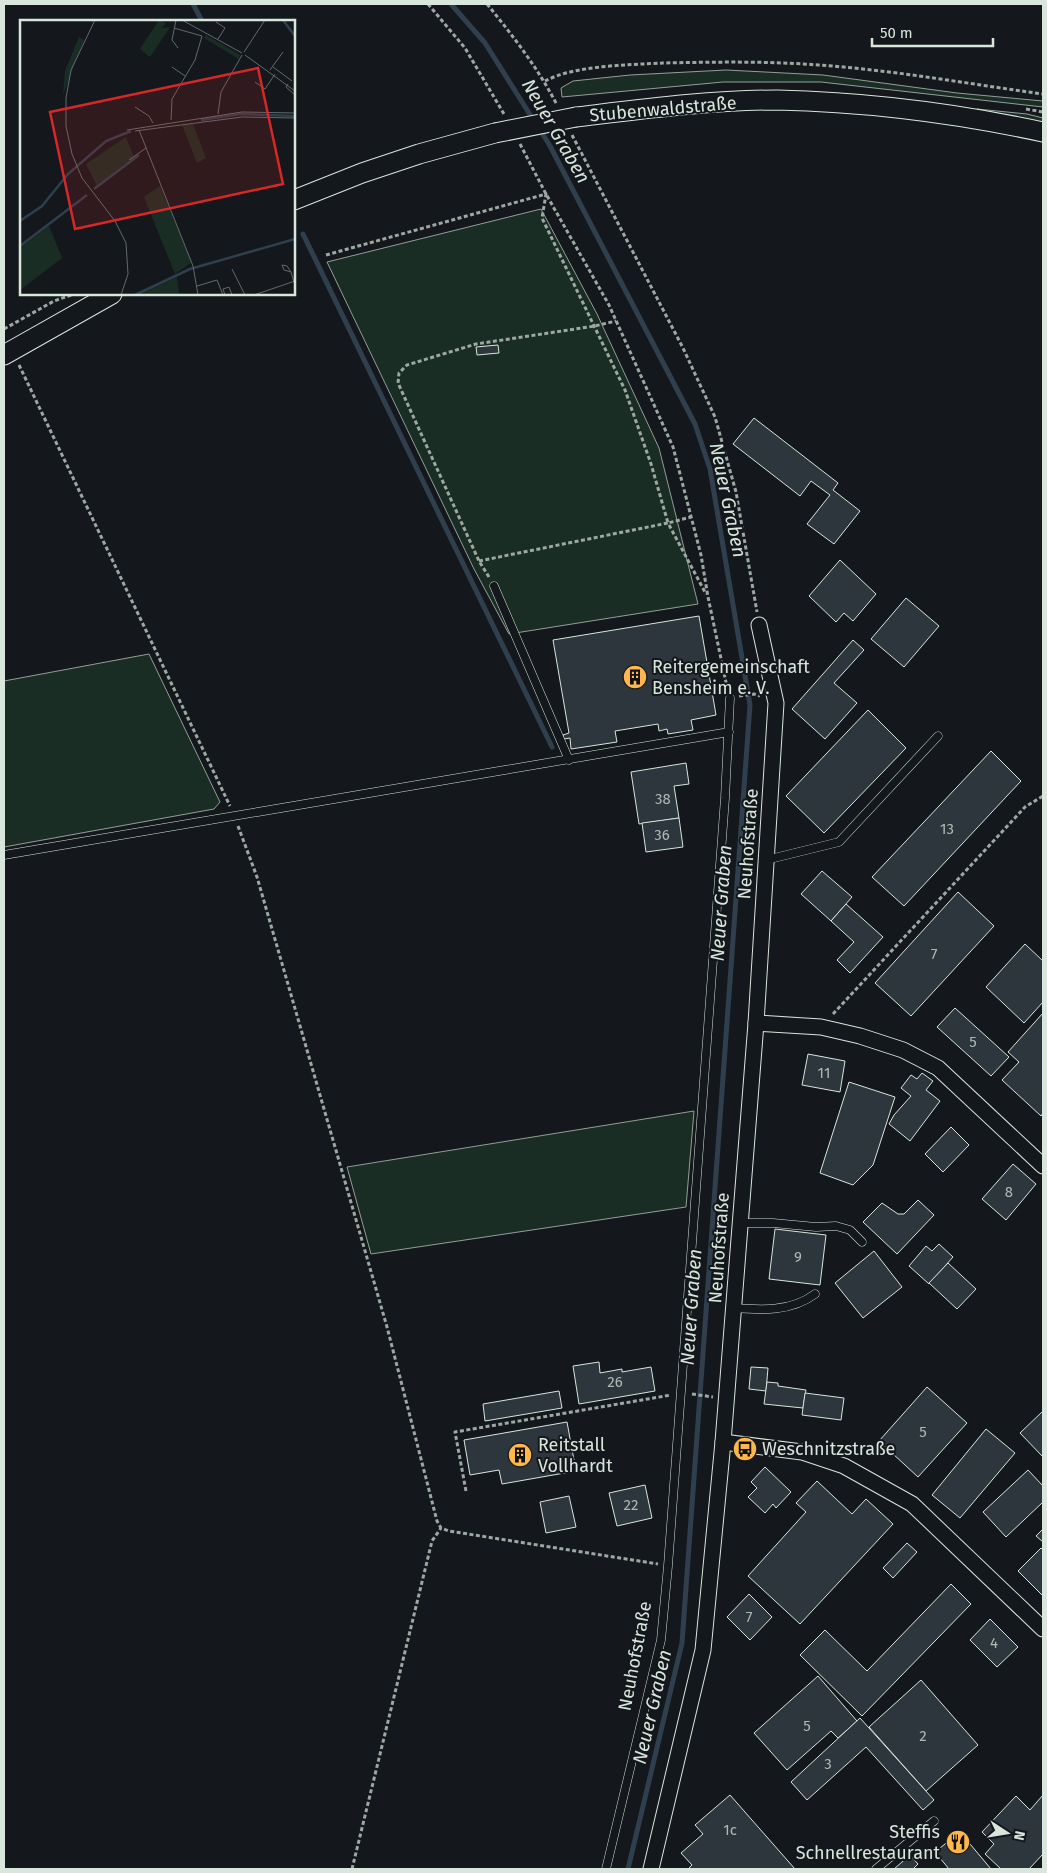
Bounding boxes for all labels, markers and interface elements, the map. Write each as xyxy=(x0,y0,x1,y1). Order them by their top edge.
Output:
scale bar xyxy=(872,15,993,47)
inset map xyxy=(20,20,295,295)
text: 50 m xyxy=(880,24,913,42)
water label: Neuer Graben xyxy=(517,75,595,187)
street label: Stubenwaldstraße xyxy=(589,92,737,126)
water label: Neuer Graben xyxy=(705,440,751,560)
place label: Reitergemeinschaft Bensheim e. V. xyxy=(652,656,810,699)
building icon: Reitergemeinschaft Bensheim e. V. xyxy=(622,664,648,690)
street label: Neuhofstraße xyxy=(733,788,763,900)
house number: 38 xyxy=(655,790,671,808)
house number: 13 xyxy=(940,820,954,838)
house number: 36 xyxy=(654,826,670,844)
water label: Neuer Graben xyxy=(705,844,737,962)
house number: 7 xyxy=(931,945,938,963)
house number: 5 xyxy=(969,1033,977,1051)
house number: 11 xyxy=(818,1064,830,1082)
house number: 8 xyxy=(1005,1183,1013,1201)
street label: Neuhofstraße xyxy=(704,1192,734,1304)
water label: Neuer Graben xyxy=(675,1248,707,1366)
house number: 9 xyxy=(794,1248,802,1266)
house number: 26 xyxy=(607,1373,623,1391)
house number: 5 xyxy=(919,1423,927,1441)
place label: Reitstall Vollhardt xyxy=(538,1434,613,1477)
bus stop icon: Weschnitzstraße xyxy=(732,1436,758,1462)
place label: Weschnitzstraße xyxy=(762,1438,895,1460)
building icon: Reitstall Vollhardt xyxy=(507,1442,533,1468)
house number: 22 xyxy=(624,1496,638,1514)
street label: Neuhofstraße xyxy=(614,1599,656,1713)
house number: 7 xyxy=(746,1608,753,1626)
house number: 4 xyxy=(990,1634,998,1652)
water label: Neuer Graben xyxy=(628,1648,676,1766)
house number: 5 xyxy=(803,1717,811,1735)
house number: 2 xyxy=(919,1727,927,1745)
house number: 3 xyxy=(824,1755,832,1773)
north arrow xyxy=(982,1808,1032,1858)
house number: 1c xyxy=(723,1821,737,1839)
place label: Steffis Schnellrestaurant xyxy=(796,1821,940,1864)
restaurant icon: Steffis Schnellrestaurant xyxy=(945,1829,971,1855)
text: N xyxy=(1010,1829,1029,1842)

